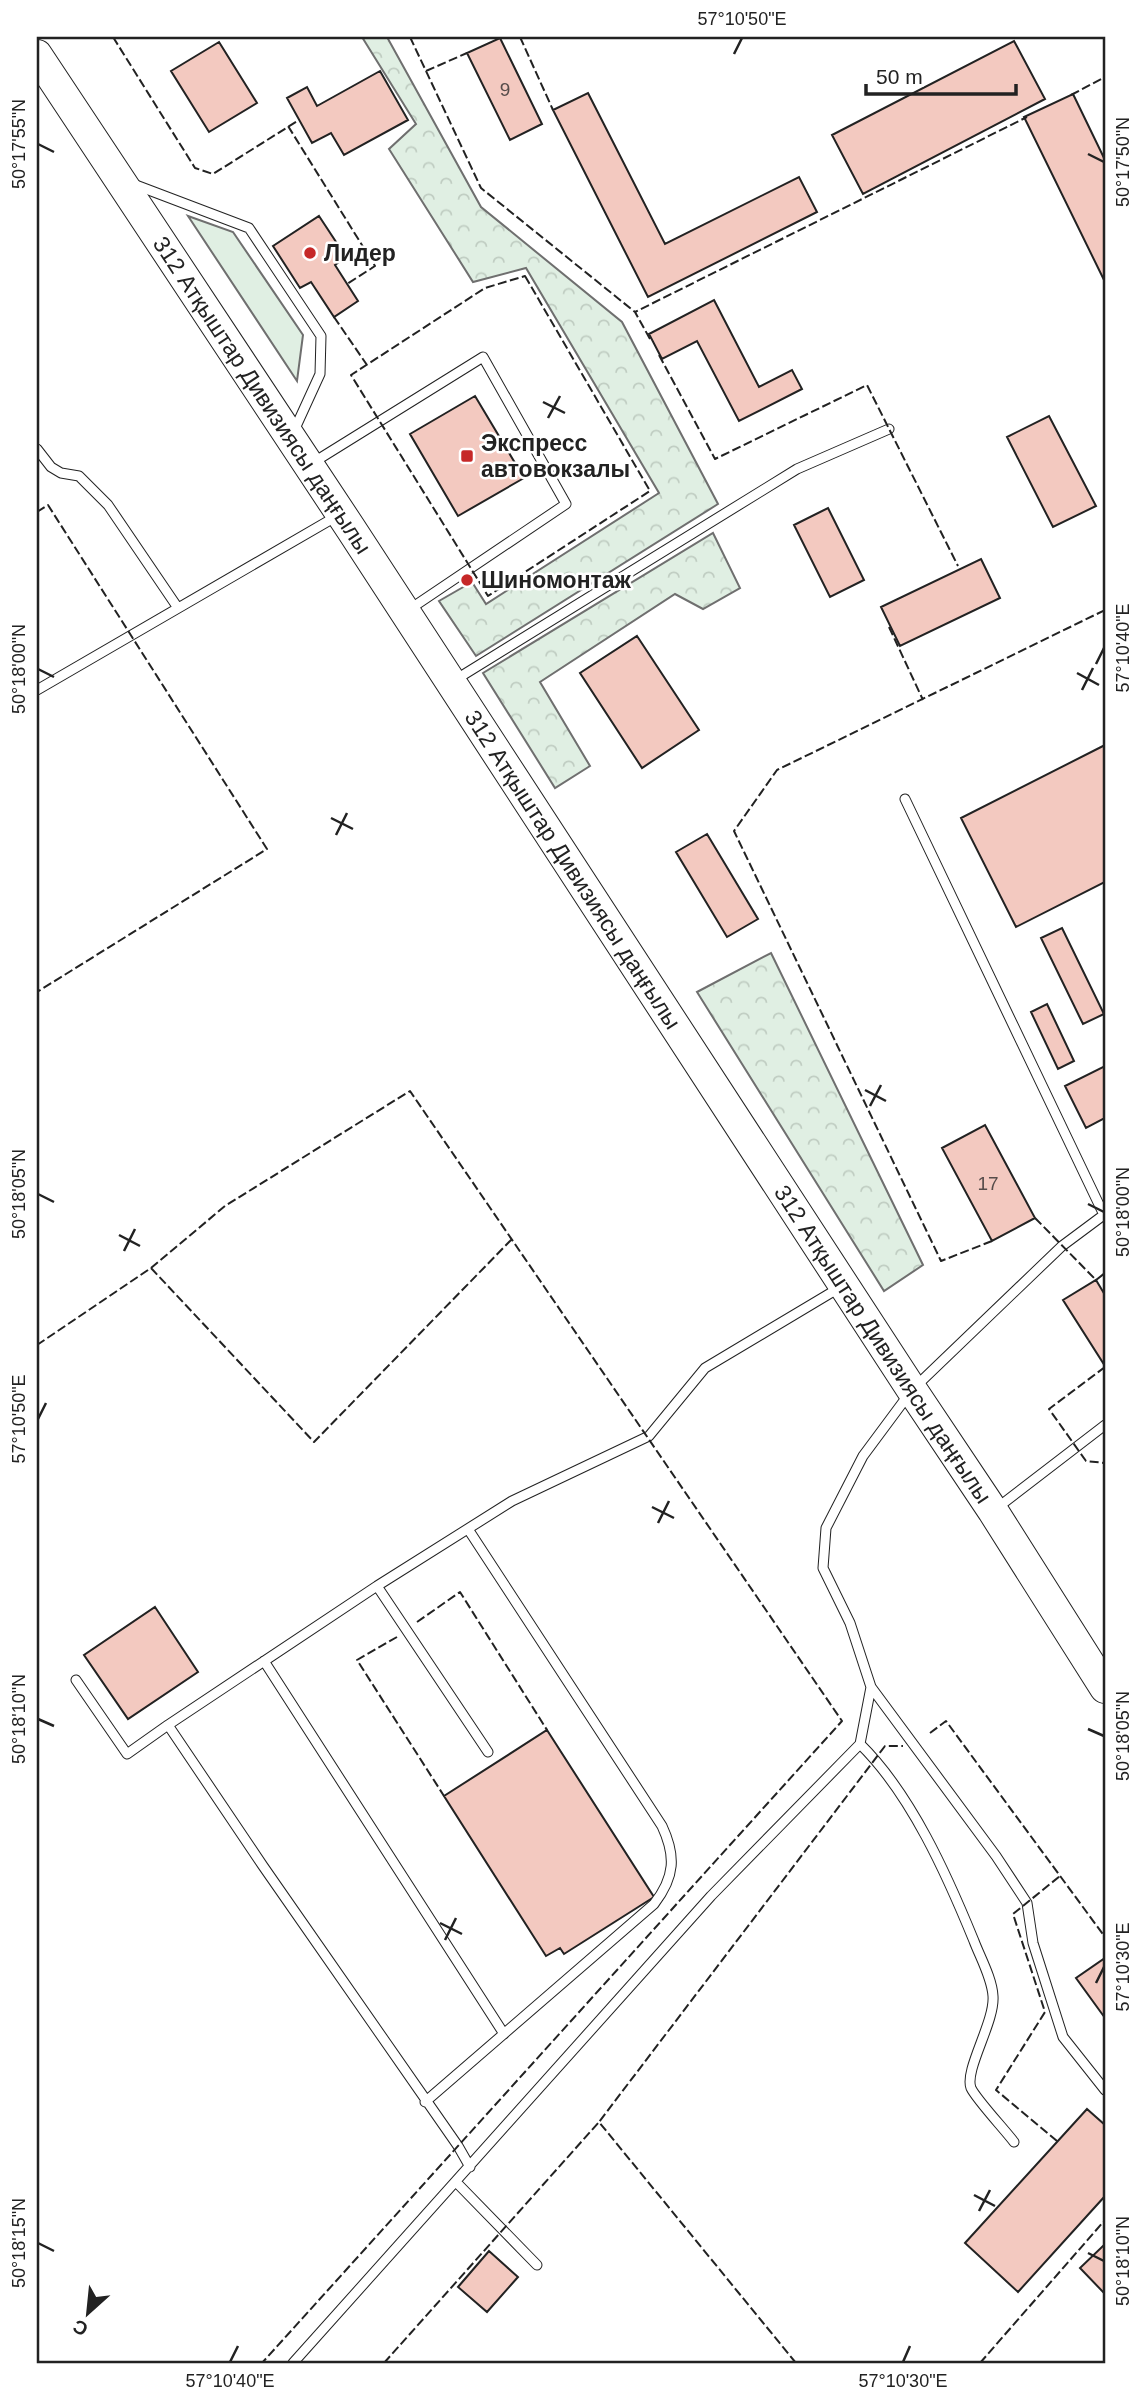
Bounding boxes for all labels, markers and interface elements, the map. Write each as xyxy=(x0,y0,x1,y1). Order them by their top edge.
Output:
text: 57°10'50"E xyxy=(697,9,787,29)
scale bar xyxy=(866,52,1016,96)
text: 50 m xyxy=(876,65,923,88)
house number: 9 xyxy=(500,79,510,100)
text: 50°17'55"N xyxy=(9,99,29,189)
text: 50°17'50"N xyxy=(1113,117,1133,207)
street label: 312 Атқыштар Дивизиясы даңғылы xyxy=(148,232,377,559)
place label: Лидер xyxy=(324,240,396,266)
marker: Лидер xyxy=(302,245,318,261)
place label: Экспресс автовокзалы xyxy=(481,430,630,482)
marker: Экспресс автовокзалы xyxy=(459,448,475,464)
place label: Шиномонтаж xyxy=(481,567,632,593)
marker: Шиномонтаж xyxy=(459,572,475,588)
text: 57°10'40"E xyxy=(1113,603,1133,693)
text: 50°18'00"N xyxy=(9,624,29,714)
street label: 312 Атқыштар Дивизиясы даңғылы xyxy=(460,705,686,1034)
text: 50°18'05"N xyxy=(9,1149,29,1239)
text: 50°18'00"N xyxy=(1113,1167,1133,1257)
house number: 17 xyxy=(977,1173,999,1194)
street label: 312 Атқыштар Дивизиясы даңғылы xyxy=(769,1180,997,1508)
text: 57°10'50"E xyxy=(9,1374,29,1464)
text: 50°18'10"N xyxy=(9,1674,29,1764)
text: 50°18'05"N xyxy=(1113,1691,1133,1781)
text: 57°10'30"E xyxy=(1113,1922,1133,2012)
text: 50°18'15"N xyxy=(9,2198,29,2288)
text: 50°18'10"N xyxy=(1113,2216,1133,2306)
north arrow xyxy=(52,2278,122,2348)
text: С xyxy=(69,2315,91,2340)
text: 57°10'40"E xyxy=(185,2371,275,2391)
text: 57°10'30"E xyxy=(858,2371,948,2391)

